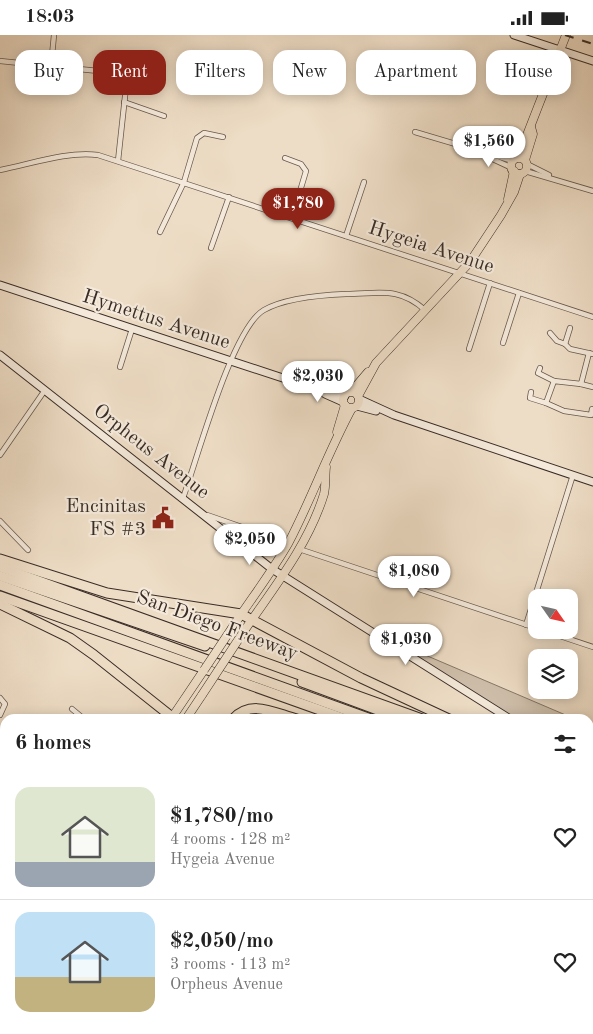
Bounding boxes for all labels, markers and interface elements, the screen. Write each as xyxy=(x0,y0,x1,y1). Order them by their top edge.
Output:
text: 18:03 xyxy=(25,8,74,27)
chip: Buy xyxy=(15,50,83,95)
chip: Rent xyxy=(93,50,166,95)
chip: Filters xyxy=(176,50,263,95)
chip: New xyxy=(273,50,346,95)
chip: Apartment xyxy=(356,50,476,95)
chip: House xyxy=(486,50,571,95)
pin: $1,560 xyxy=(448,125,530,168)
text: $1,560 xyxy=(464,134,514,150)
pin: $1,780 xyxy=(257,187,339,230)
text: $1,780 xyxy=(273,196,323,212)
street label: Hygeia Avenue xyxy=(366,218,496,278)
street label: Hymettus Avenue xyxy=(80,287,232,353)
pin: $2,030 xyxy=(277,361,359,403)
text: $2,030 xyxy=(293,369,343,385)
street label: Orpheus Avenue xyxy=(89,401,213,503)
place label: Encinitas FS #3 xyxy=(66,497,146,540)
public building icon: Encinitas FS #3 xyxy=(150,505,176,531)
pin: $2,050 xyxy=(209,523,291,566)
text: $2,050 xyxy=(225,532,275,548)
pin: $1,080 xyxy=(373,555,455,598)
text: $1,080 xyxy=(389,564,439,580)
street label: San Diego Freeway xyxy=(134,587,301,665)
north arrow xyxy=(528,589,578,639)
map controls xyxy=(528,589,578,699)
pin: $1,030 xyxy=(365,623,447,666)
text: $1,030 xyxy=(381,632,431,648)
button: layers xyxy=(528,649,578,699)
icon: filters xyxy=(551,730,579,758)
text: 6 homes xyxy=(15,733,91,754)
text: $1,780/mo xyxy=(170,806,274,827)
icon: home xyxy=(55,807,115,867)
icon: heart xyxy=(551,823,579,851)
text: 4 rooms · 128 m² xyxy=(170,832,290,848)
text: Hygeia Avenue xyxy=(170,852,275,868)
text: $2,050/mo xyxy=(170,931,274,952)
icon: home xyxy=(55,932,115,992)
icon: heart xyxy=(551,948,579,976)
text: 3 rooms · 113 m² xyxy=(170,957,290,973)
text: Orpheus Avenue xyxy=(170,977,283,993)

